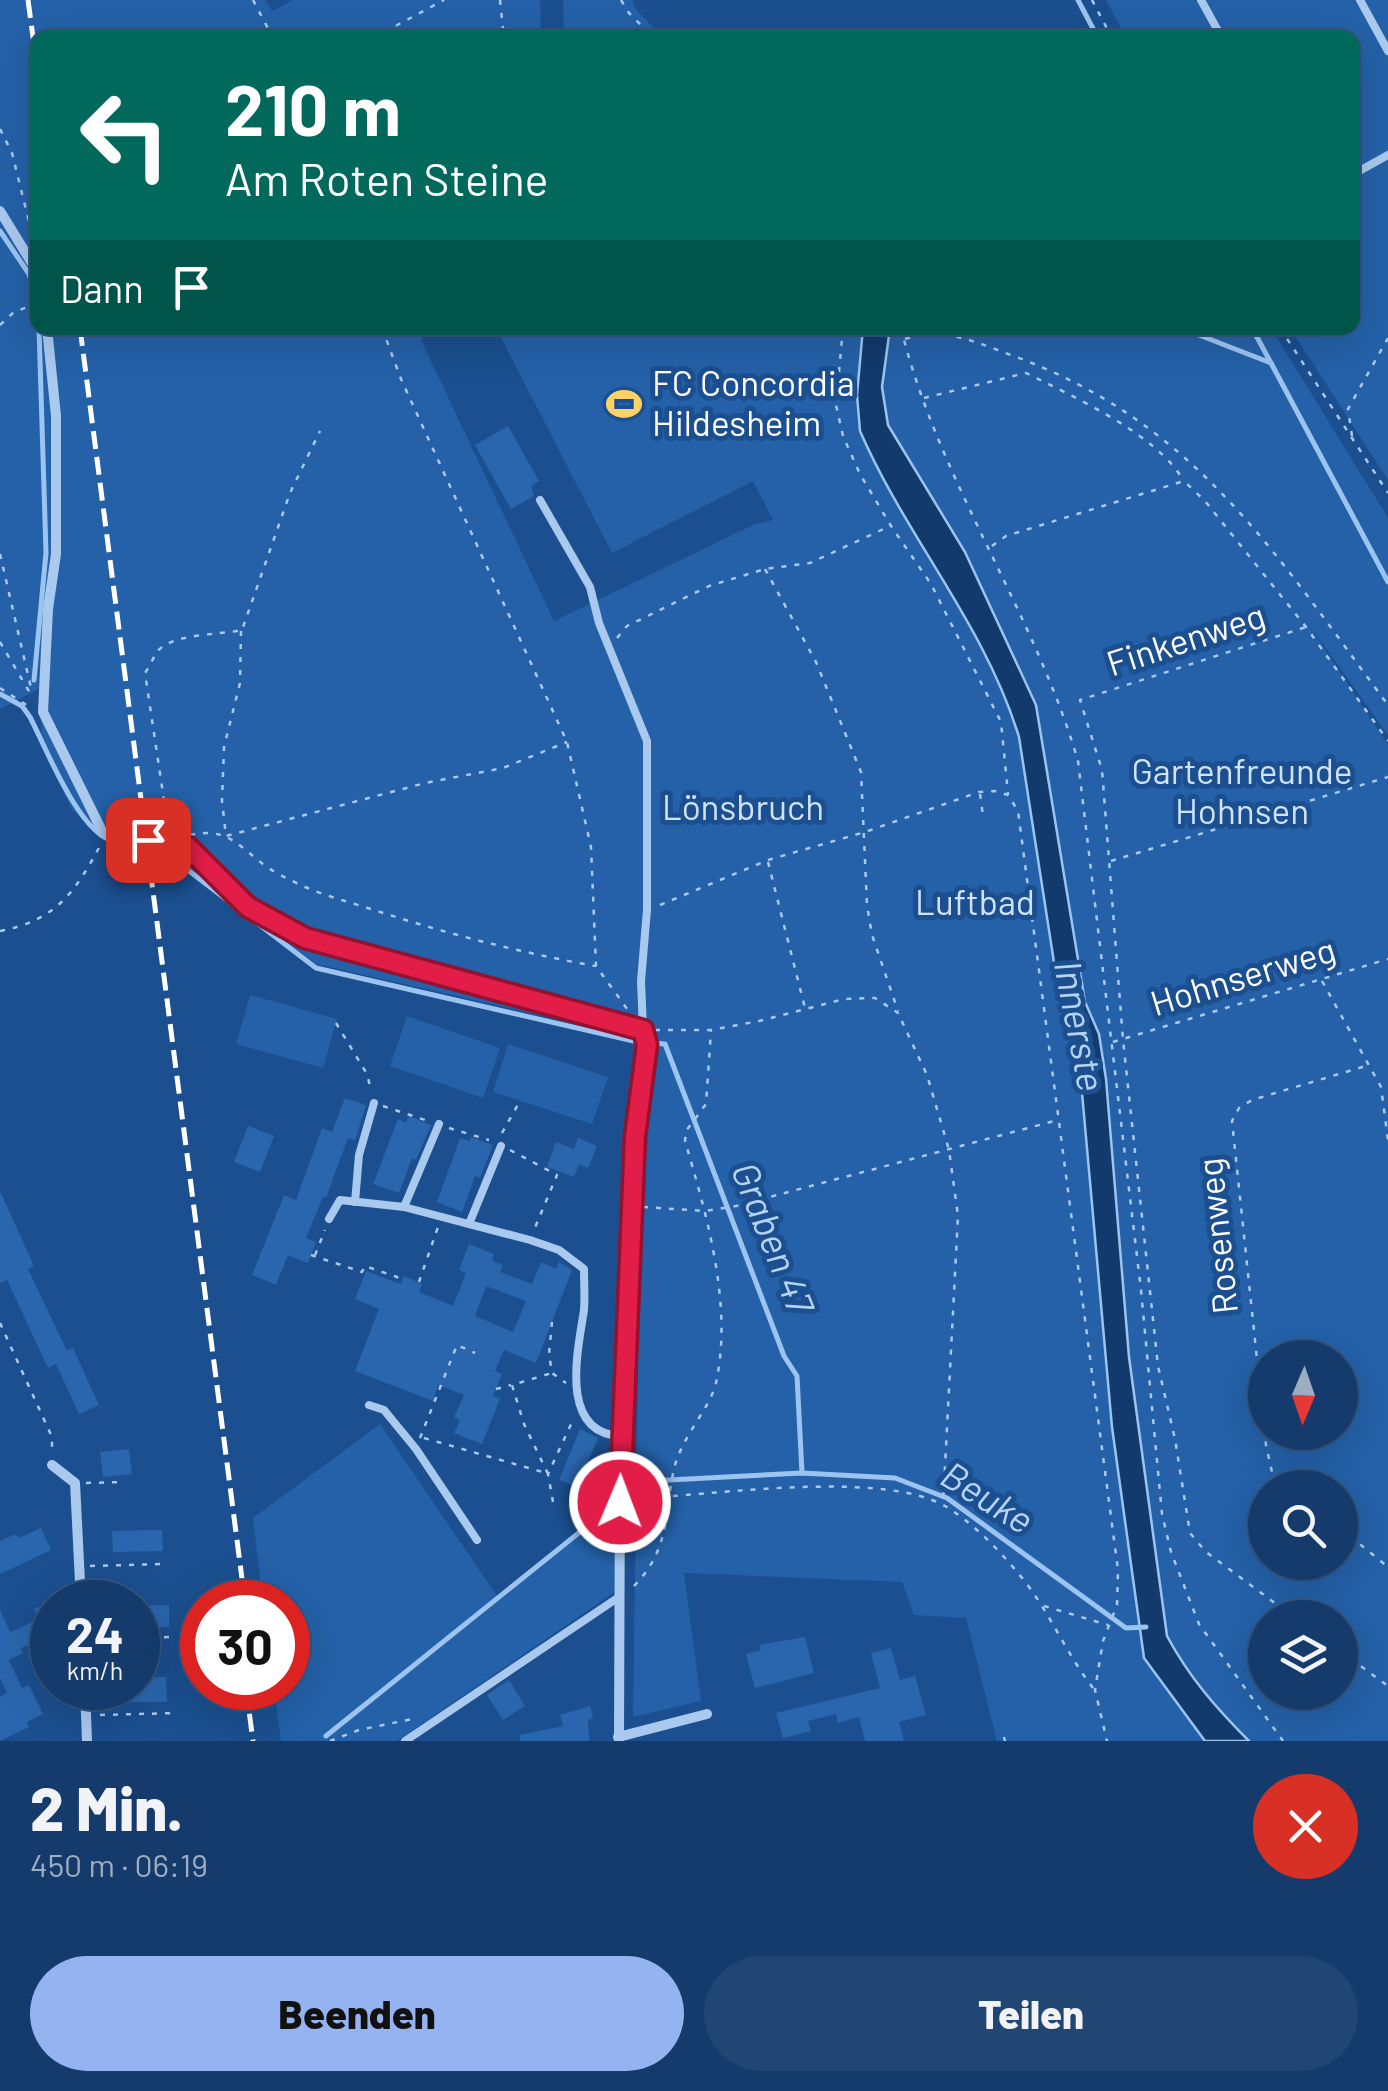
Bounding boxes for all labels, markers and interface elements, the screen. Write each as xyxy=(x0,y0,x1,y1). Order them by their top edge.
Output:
text: 210 m xyxy=(225,66,401,150)
icon: left xyxy=(60,70,190,200)
text: Am Roten Steine xyxy=(225,151,549,205)
icon: arrive xyxy=(164,260,219,315)
text: Dann xyxy=(60,265,144,311)
place label: FC Concordia Hildesheim xyxy=(652,361,855,443)
sports icon: FC Concordia Hildesheim xyxy=(605,385,643,423)
street label: Finkenweg xyxy=(1101,593,1270,683)
park label: Gartenfreunde Hohnsen xyxy=(1132,749,1352,831)
park label: Lönsbruch xyxy=(662,785,824,827)
pin xyxy=(106,798,191,883)
icon: arrive xyxy=(121,813,176,868)
park label: Luftbad xyxy=(915,880,1035,922)
street label: Hohnserweg xyxy=(1145,927,1340,1023)
water label: Innerste xyxy=(1046,956,1116,1095)
water label: Graben 47 xyxy=(723,1155,826,1322)
street label: Rosenweg xyxy=(1187,1156,1245,1316)
north arrow xyxy=(1248,1340,1358,1450)
map controls xyxy=(1248,1340,1358,1710)
position arrow xyxy=(568,1450,672,1554)
water label: Beuke xyxy=(934,1450,1043,1542)
button: search xyxy=(1248,1470,1358,1580)
speed limit sign: 30 xyxy=(180,1580,310,1710)
button: layers xyxy=(1248,1600,1358,1710)
text: 24 xyxy=(66,1603,124,1663)
text: km/h xyxy=(67,1655,123,1685)
text: 2 Min. xyxy=(30,1771,183,1843)
button: close xyxy=(1253,1774,1358,1879)
text: 450 m · 06:19 xyxy=(30,1845,208,1883)
button: Beenden xyxy=(30,1956,684,2071)
button: Teilen xyxy=(704,1956,1358,2071)

